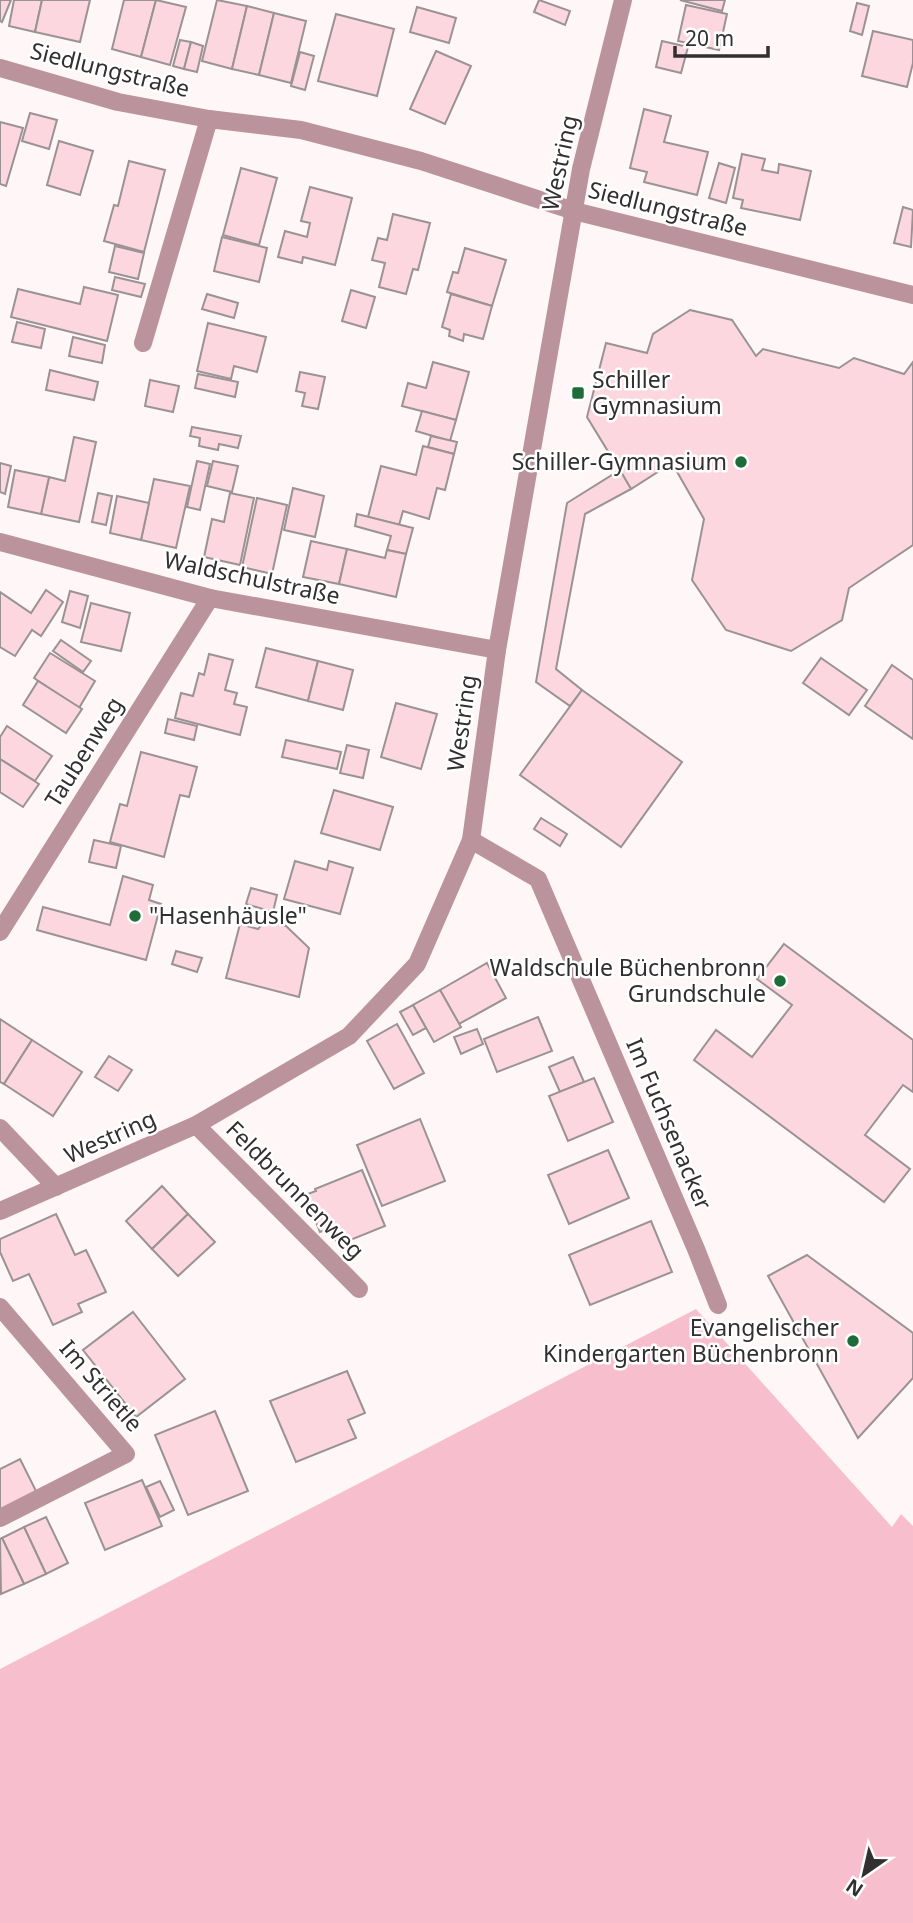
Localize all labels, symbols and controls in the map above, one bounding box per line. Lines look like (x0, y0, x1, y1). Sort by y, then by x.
scale bar (675, 14, 768, 58)
text: 20 m (685, 24, 734, 52)
street label: Siedlungstraße (27, 34, 193, 104)
street label: Westring (533, 112, 585, 214)
street label: Siedlungstraße (585, 173, 751, 243)
place label: Schiller Gymnasium (592, 363, 722, 421)
marker: Schiller Gymnasium (570, 385, 586, 401)
place label: Schiller-Gymnasium (512, 445, 727, 477)
marker: Schiller-Gymnasium (733, 454, 749, 470)
street label: Waldschulstraße (161, 543, 343, 611)
street label: Westring (438, 673, 484, 773)
street label: Taubenweg (37, 690, 130, 813)
place label: "Hasenhäusle" (149, 899, 307, 931)
marker: "Hasenhäusle" (127, 908, 143, 924)
place label: Waldschule Büchenbronn Grundschule (490, 951, 766, 1009)
marker: Waldschule Büchenbronn Grundschule (772, 973, 788, 989)
street label: Im Fuchsenacker (619, 1033, 721, 1215)
street label: Westring (59, 1102, 160, 1170)
street label: Feldbrunnenweg (219, 1113, 372, 1266)
place label: Evangelischer Kindergarten Büchenbronn (543, 1311, 839, 1369)
street label: Im Strietle (53, 1333, 151, 1438)
marker: Evangelischer Kindergarten Büchenbronn (845, 1333, 861, 1349)
north arrow (829, 1839, 899, 1909)
text: N (841, 1873, 868, 1903)

